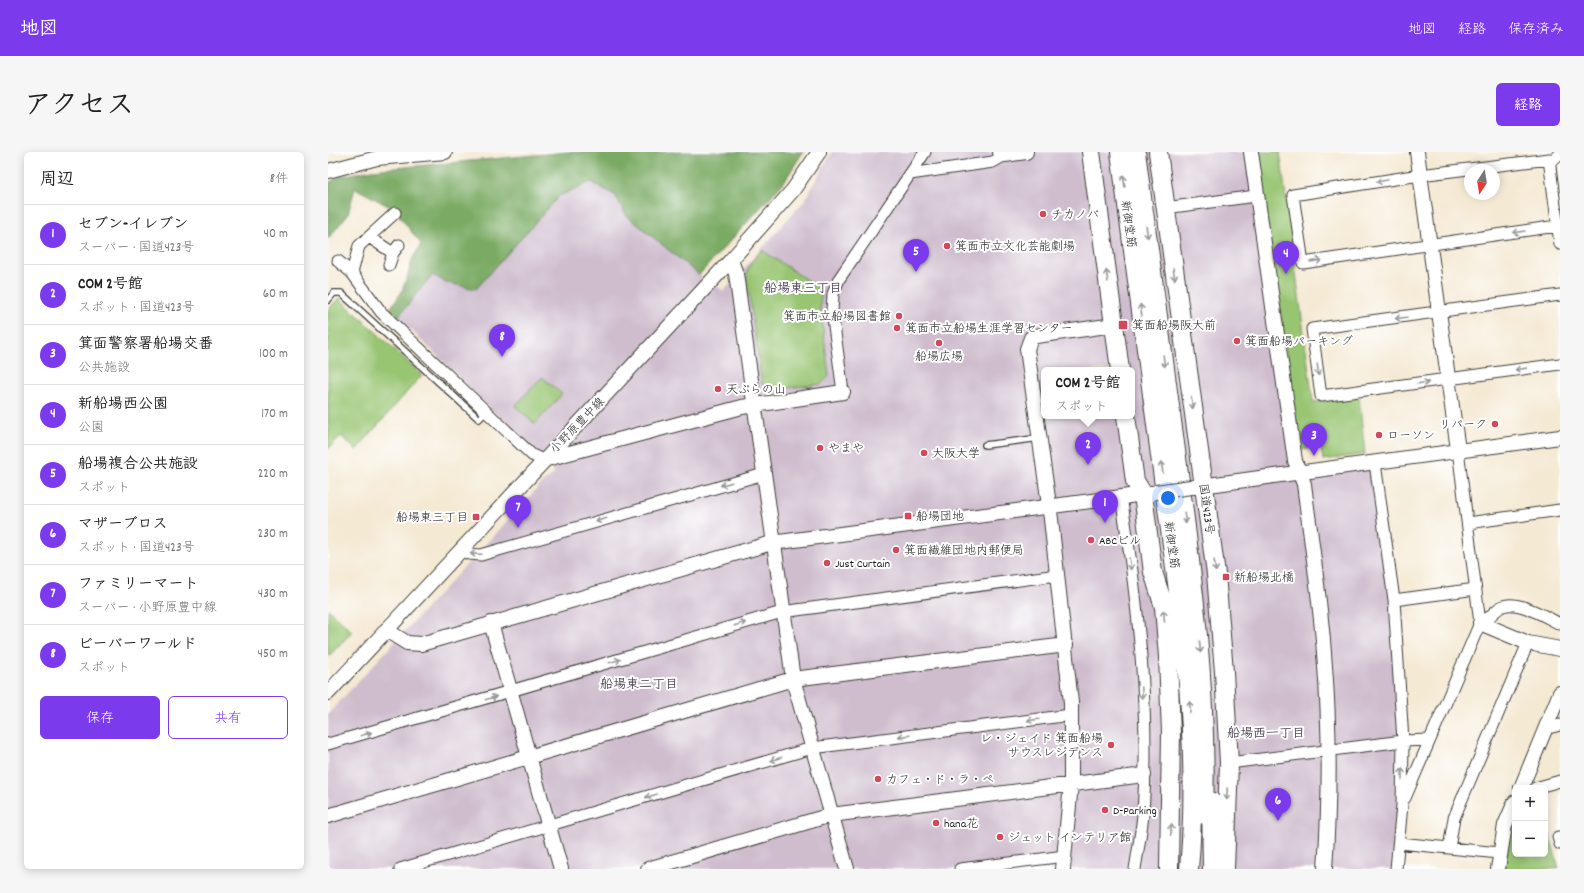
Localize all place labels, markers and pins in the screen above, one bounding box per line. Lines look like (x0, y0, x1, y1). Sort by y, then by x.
place label: チカノバ (1051, 207, 1099, 224)
marker: チカノバ (1038, 209, 1048, 219)
pin: 5 (903, 239, 929, 272)
place label: 箕面市立文化芸能劇場 (955, 239, 1075, 256)
marker: 箕面市立文化芸能劇場 (942, 241, 952, 251)
pin: 4 (1273, 241, 1299, 274)
place label: 箕面市立船場図書館 (783, 309, 891, 326)
marker: 箕面市立船場図書館 (894, 311, 904, 321)
place label: 箕面船場阪大前 (1132, 318, 1216, 335)
marker: 箕面船場阪大前 (1117, 319, 1129, 331)
place label: 箕面市立船場生涯学習センター (905, 321, 1073, 338)
marker: 箕面市立船場生涯学習センター (892, 323, 902, 333)
pin: 8 (489, 324, 515, 357)
place label: 箕面船場パーキング (1245, 334, 1353, 351)
marker: 箕面船場パーキング (1232, 336, 1242, 346)
marker: 船場広場 (934, 338, 944, 348)
place label: 船場広場 (915, 349, 963, 366)
place label: 天ぷらの山 (726, 382, 786, 399)
marker: 天ぷらの山 (713, 384, 723, 394)
place label: リパーク (1439, 417, 1487, 434)
marker: リパーク (1490, 419, 1500, 429)
pin: 3 (1301, 423, 1327, 456)
place label: ローソン (1387, 428, 1435, 445)
marker: ローソン (1374, 430, 1384, 440)
pin: 2 (1075, 432, 1101, 465)
place label: やまや (828, 441, 864, 458)
marker: やまや (815, 443, 825, 453)
place label: 大阪大学 (932, 446, 980, 463)
marker: 大阪大学 (919, 448, 929, 458)
pin: 1 (1092, 490, 1118, 523)
pin: 7 (505, 495, 531, 528)
place label: 船場団地 (916, 509, 964, 526)
place label: 船場東三丁目 (396, 510, 468, 527)
marker: 船場団地 (903, 511, 913, 521)
marker: 船場東三丁目 (471, 512, 481, 522)
place label: ABCビル (1099, 533, 1141, 550)
marker: ABCビル (1086, 535, 1096, 545)
place label: 箕面繊維団地内郵便局 (904, 543, 1024, 560)
marker: 箕面繊維団地内郵便局 (891, 545, 901, 555)
place label: Just Curtain (835, 556, 891, 573)
marker: Just Curtain (822, 558, 832, 568)
place label: 新船場北橋 (1234, 570, 1294, 587)
marker: 新船場北橋 (1221, 572, 1231, 582)
place label: レ・ジェイド 箕面船場 サウスレジデンス (980, 731, 1103, 762)
marker: レ・ジェイド 箕面船場 サウスレジデンス (1106, 740, 1116, 750)
place label: カフェ・ド・ラ・ぺ (886, 772, 994, 789)
marker: カフェ・ド・ラ・ぺ (873, 774, 883, 784)
pin: 6 (1265, 788, 1291, 821)
place label: D-Parking (1113, 803, 1157, 820)
marker: D-Parking (1100, 805, 1110, 815)
place label: hana花 (944, 816, 978, 833)
marker: hana花 (931, 818, 941, 828)
place label: ジェット インテリア館 (1008, 830, 1131, 847)
marker: ジェット インテリア館 (995, 832, 1005, 842)

